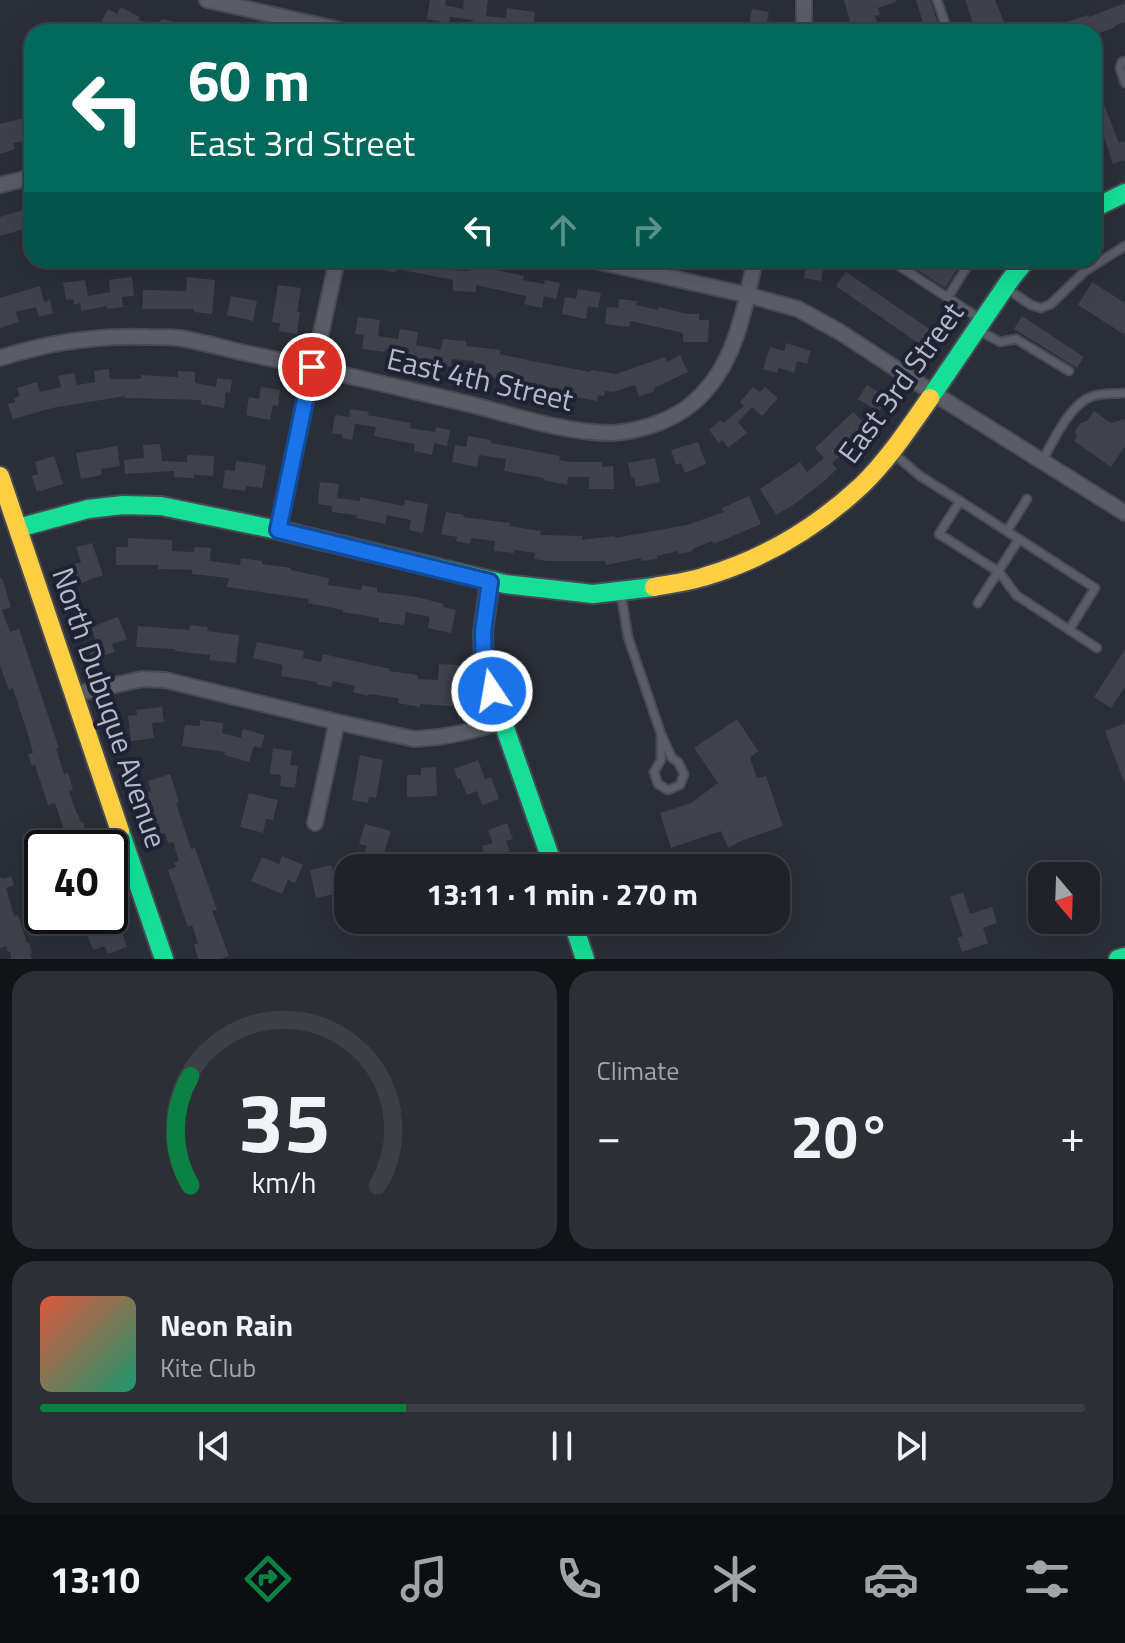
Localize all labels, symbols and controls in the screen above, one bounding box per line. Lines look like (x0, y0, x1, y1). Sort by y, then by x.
text: 60 m (188, 38, 310, 123)
icon: left (56, 56, 160, 160)
text: East 3rd Street (188, 115, 415, 170)
icon: left (457, 208, 501, 252)
icon: ahead (541, 208, 585, 252)
icon: right (625, 208, 669, 252)
street label: East 3rd Street (826, 292, 975, 473)
pin (278, 333, 346, 401)
street label: East 4th Street (382, 335, 578, 423)
icon: arrive (290, 345, 334, 389)
street label: North Dubuque Avenue (40, 561, 180, 854)
position arrow (450, 649, 534, 733)
speed limit sign: 40 (24, 830, 128, 934)
north arrow (1028, 862, 1100, 934)
map controls (1028, 862, 1100, 934)
text: 13:11 · 1 min · 270 m (426, 871, 698, 917)
text: Climate (597, 1051, 679, 1090)
text: 35 (238, 1058, 331, 1184)
text: 20° (790, 1090, 891, 1181)
text: − (597, 1102, 621, 1169)
text: + (1060, 1102, 1085, 1169)
text: km/h (252, 1161, 317, 1204)
text: Neon Rain (160, 1302, 293, 1348)
text: Kite Club (160, 1348, 256, 1387)
icon: previous (192, 1424, 236, 1468)
icon: pause (540, 1424, 584, 1468)
icon: next (889, 1424, 933, 1468)
icon: directions (240, 1551, 296, 1607)
icon: music (396, 1551, 452, 1607)
icon: phone (551, 1551, 607, 1607)
icon: climate (707, 1551, 763, 1607)
icon: car (863, 1551, 919, 1607)
icon: filters (1019, 1551, 1075, 1607)
text: 13:10 (50, 1552, 140, 1607)

